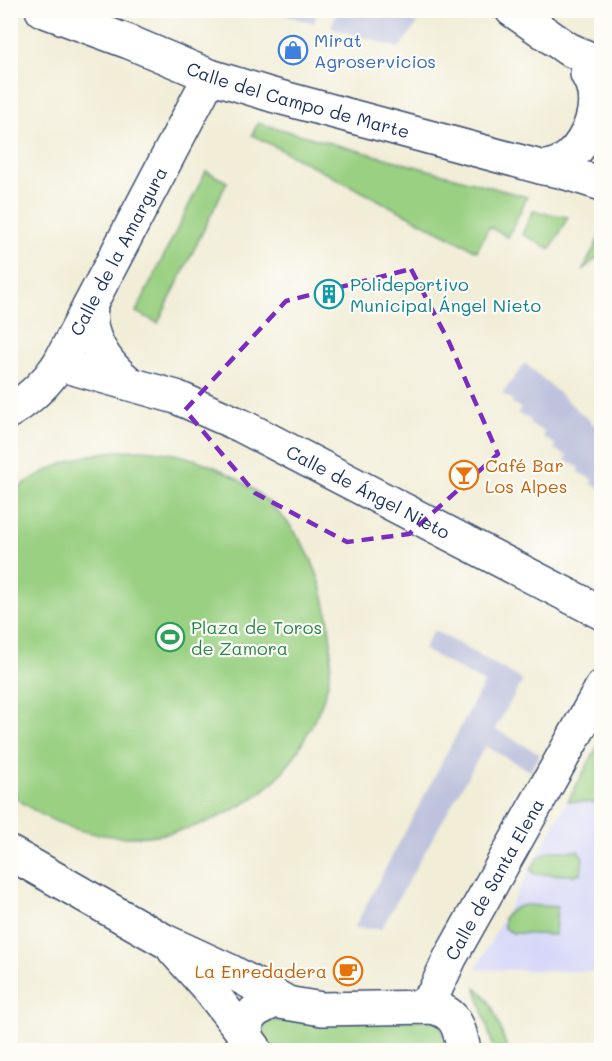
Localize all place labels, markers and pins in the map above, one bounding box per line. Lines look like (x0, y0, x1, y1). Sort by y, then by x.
place label: Mirat Agroservicios (314, 28, 436, 73)
shop icon: Mirat Agroservicios (277, 34, 309, 66)
place label: Polideportivo Municipal Ángel Nieto (350, 272, 542, 317)
building icon: Polideportivo Municipal Ángel Nieto (313, 278, 345, 310)
place label: Café Bar Los Alpes (485, 453, 568, 498)
bar icon: Café Bar Los Alpes (448, 459, 480, 491)
place label: Plaza de Toros de Zamora (191, 615, 322, 660)
sports icon: Plaza de Toros de Zamora (154, 621, 186, 653)
cafe icon: La Enredadera (332, 955, 364, 987)
place label: La Enredadera (195, 959, 327, 983)

